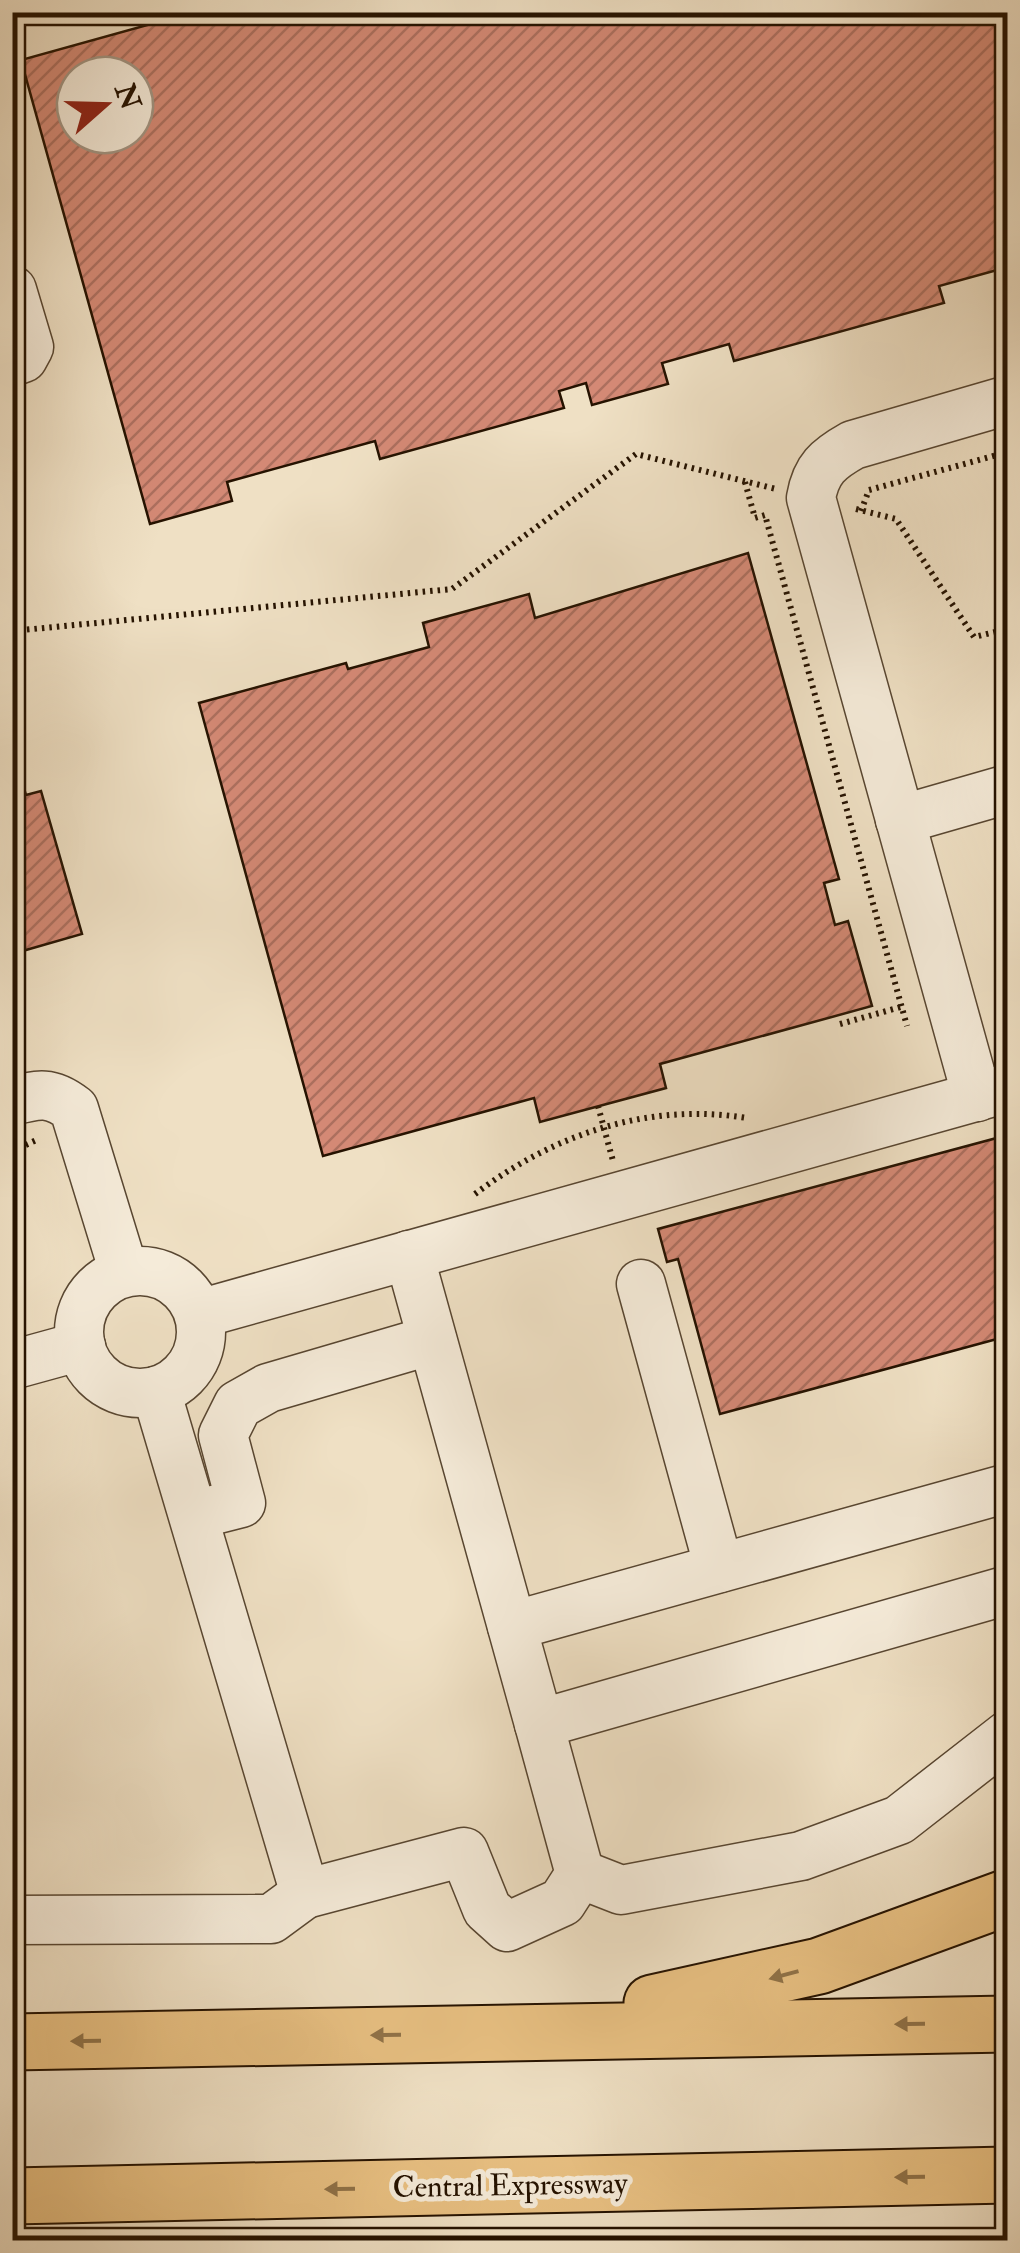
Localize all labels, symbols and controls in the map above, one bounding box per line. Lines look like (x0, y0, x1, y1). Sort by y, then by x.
north arrow (55, 55, 155, 155)
text: N (106, 78, 148, 116)
one-way arrow (768, 1968, 799, 1984)
one-way arrow (894, 2017, 926, 2033)
one-way arrow (370, 2027, 402, 2043)
one-way arrow (69, 2033, 101, 2049)
street label: Central Expressway (392, 2165, 629, 2206)
one-way arrow (894, 2169, 926, 2185)
one-way arrow (324, 2181, 356, 2197)

